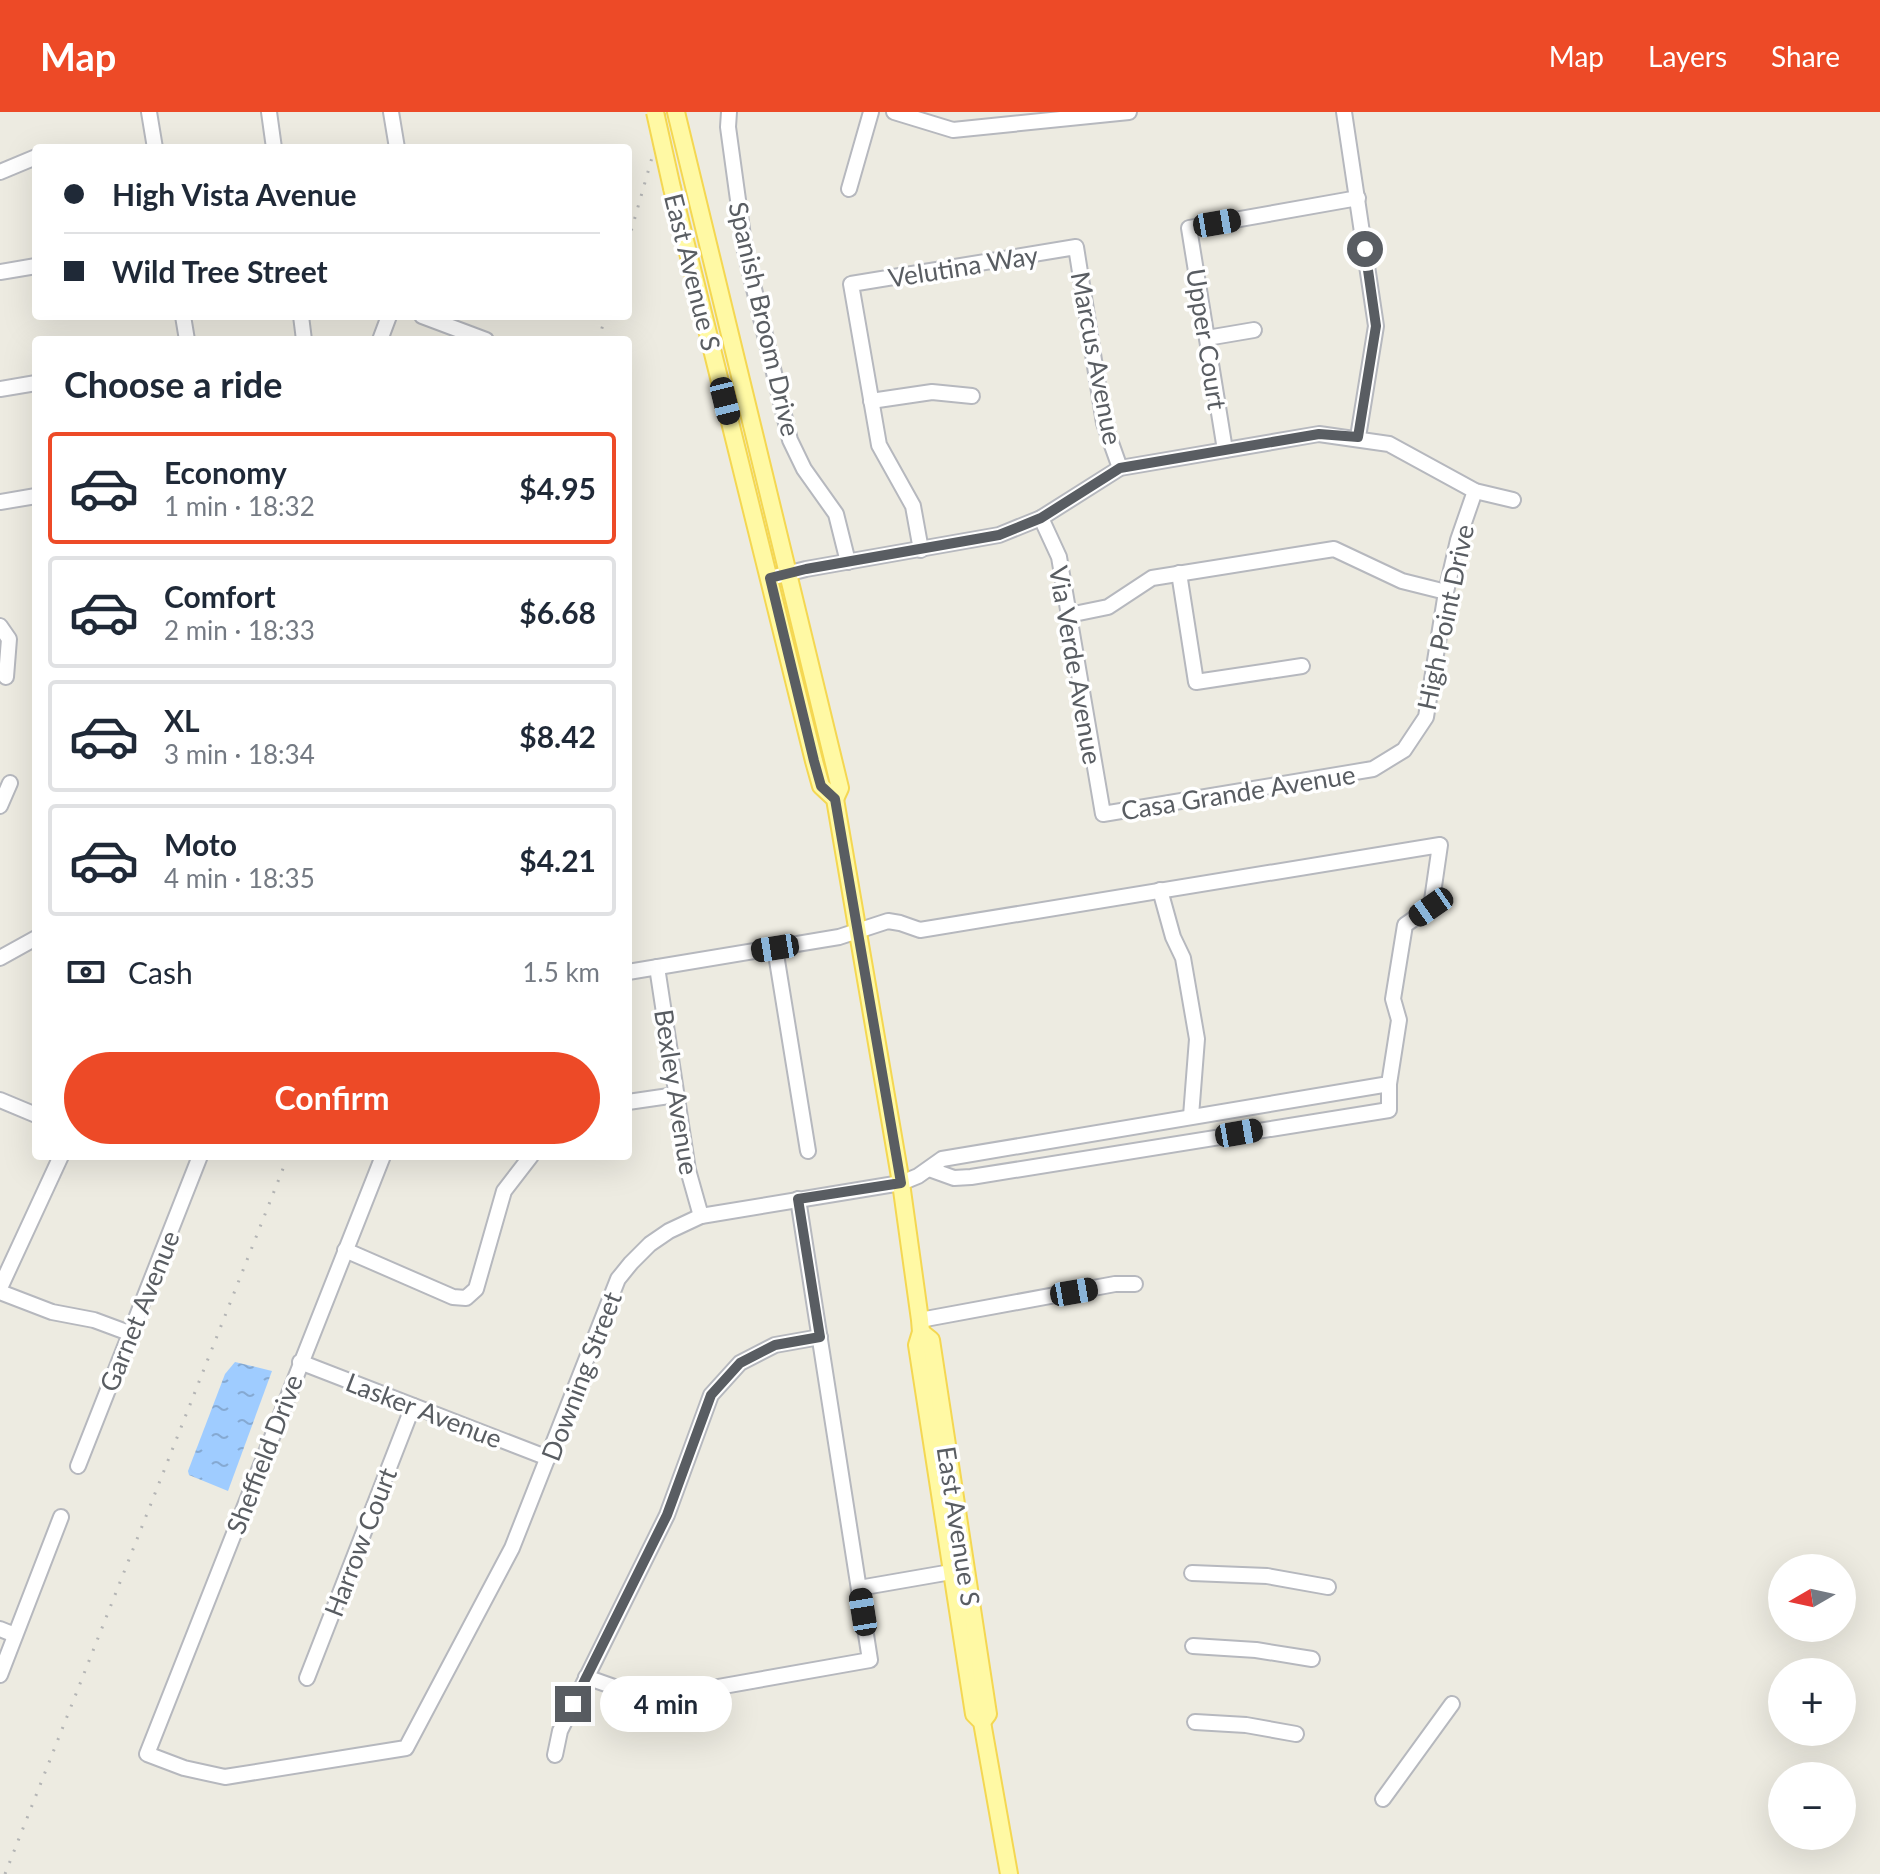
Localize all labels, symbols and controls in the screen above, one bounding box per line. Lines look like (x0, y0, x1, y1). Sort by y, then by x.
text: Map (40, 33, 116, 79)
text: Map (1549, 39, 1604, 73)
text: Layers (1648, 39, 1727, 73)
text: Share (1771, 39, 1840, 73)
text: High Vista Avenue (112, 176, 357, 212)
street label: East Avenue S (658, 190, 728, 354)
street label: Spanish Broom Drive (722, 199, 808, 439)
car (1191, 207, 1243, 239)
route start (1347, 231, 1383, 267)
street label: Velutina Way (886, 238, 1041, 294)
text: Wild Tree Street (112, 253, 328, 289)
street label: Upper Court (1180, 266, 1234, 412)
street label: Marcus Avenue (1065, 269, 1129, 447)
text: Choose a ride (64, 362, 283, 406)
car (708, 375, 742, 427)
icon: car (68, 452, 140, 524)
text: Economy (164, 454, 287, 490)
text: $4.95 (519, 470, 596, 506)
text: 1 min · 18:32 (164, 490, 315, 522)
street label: High Point Drive (1410, 521, 1480, 713)
street label: Via Verde Avenue (1043, 563, 1109, 767)
icon: car (68, 576, 140, 648)
text: Comfort (164, 578, 276, 614)
text: $6.68 (519, 594, 596, 630)
text: 2 min · 18:33 (164, 614, 315, 646)
icon: car (68, 700, 140, 772)
text: XL (164, 702, 200, 738)
text: $8.42 (519, 718, 596, 754)
text: 3 min · 18:34 (164, 738, 315, 770)
street label: Casa Grande Avenue (1119, 758, 1357, 826)
icon: car (68, 824, 140, 896)
text: Moto (164, 826, 237, 862)
text: $4.21 (519, 842, 596, 878)
text: 4 min · 18:35 (164, 862, 315, 894)
car (1404, 883, 1458, 931)
car (749, 932, 801, 964)
icon: cash (64, 950, 108, 994)
text: Cash (128, 954, 193, 990)
text: 1.5 km (522, 956, 600, 988)
street label: Bexley Avenue (648, 1007, 706, 1177)
button: Confirm (64, 1052, 600, 1144)
car (1213, 1117, 1265, 1149)
street label: Garnet Avenue (92, 1226, 186, 1396)
car (1048, 1276, 1100, 1308)
street label: Downing Street (534, 1286, 628, 1465)
street label: Lasker Avenue (341, 1366, 507, 1454)
street label: Sheffield Drive (219, 1370, 309, 1538)
street label: East Avenue S (931, 1444, 987, 1608)
street label: Harrow Court (317, 1462, 403, 1621)
north arrow (1768, 1554, 1856, 1642)
map controls (1768, 1554, 1856, 1850)
car (847, 1586, 879, 1638)
button: + (1768, 1658, 1856, 1746)
callout: 4 min (601, 1676, 733, 1732)
route end (555, 1686, 591, 1722)
text: 4 min (634, 1688, 698, 1720)
button: − (1768, 1762, 1856, 1850)

